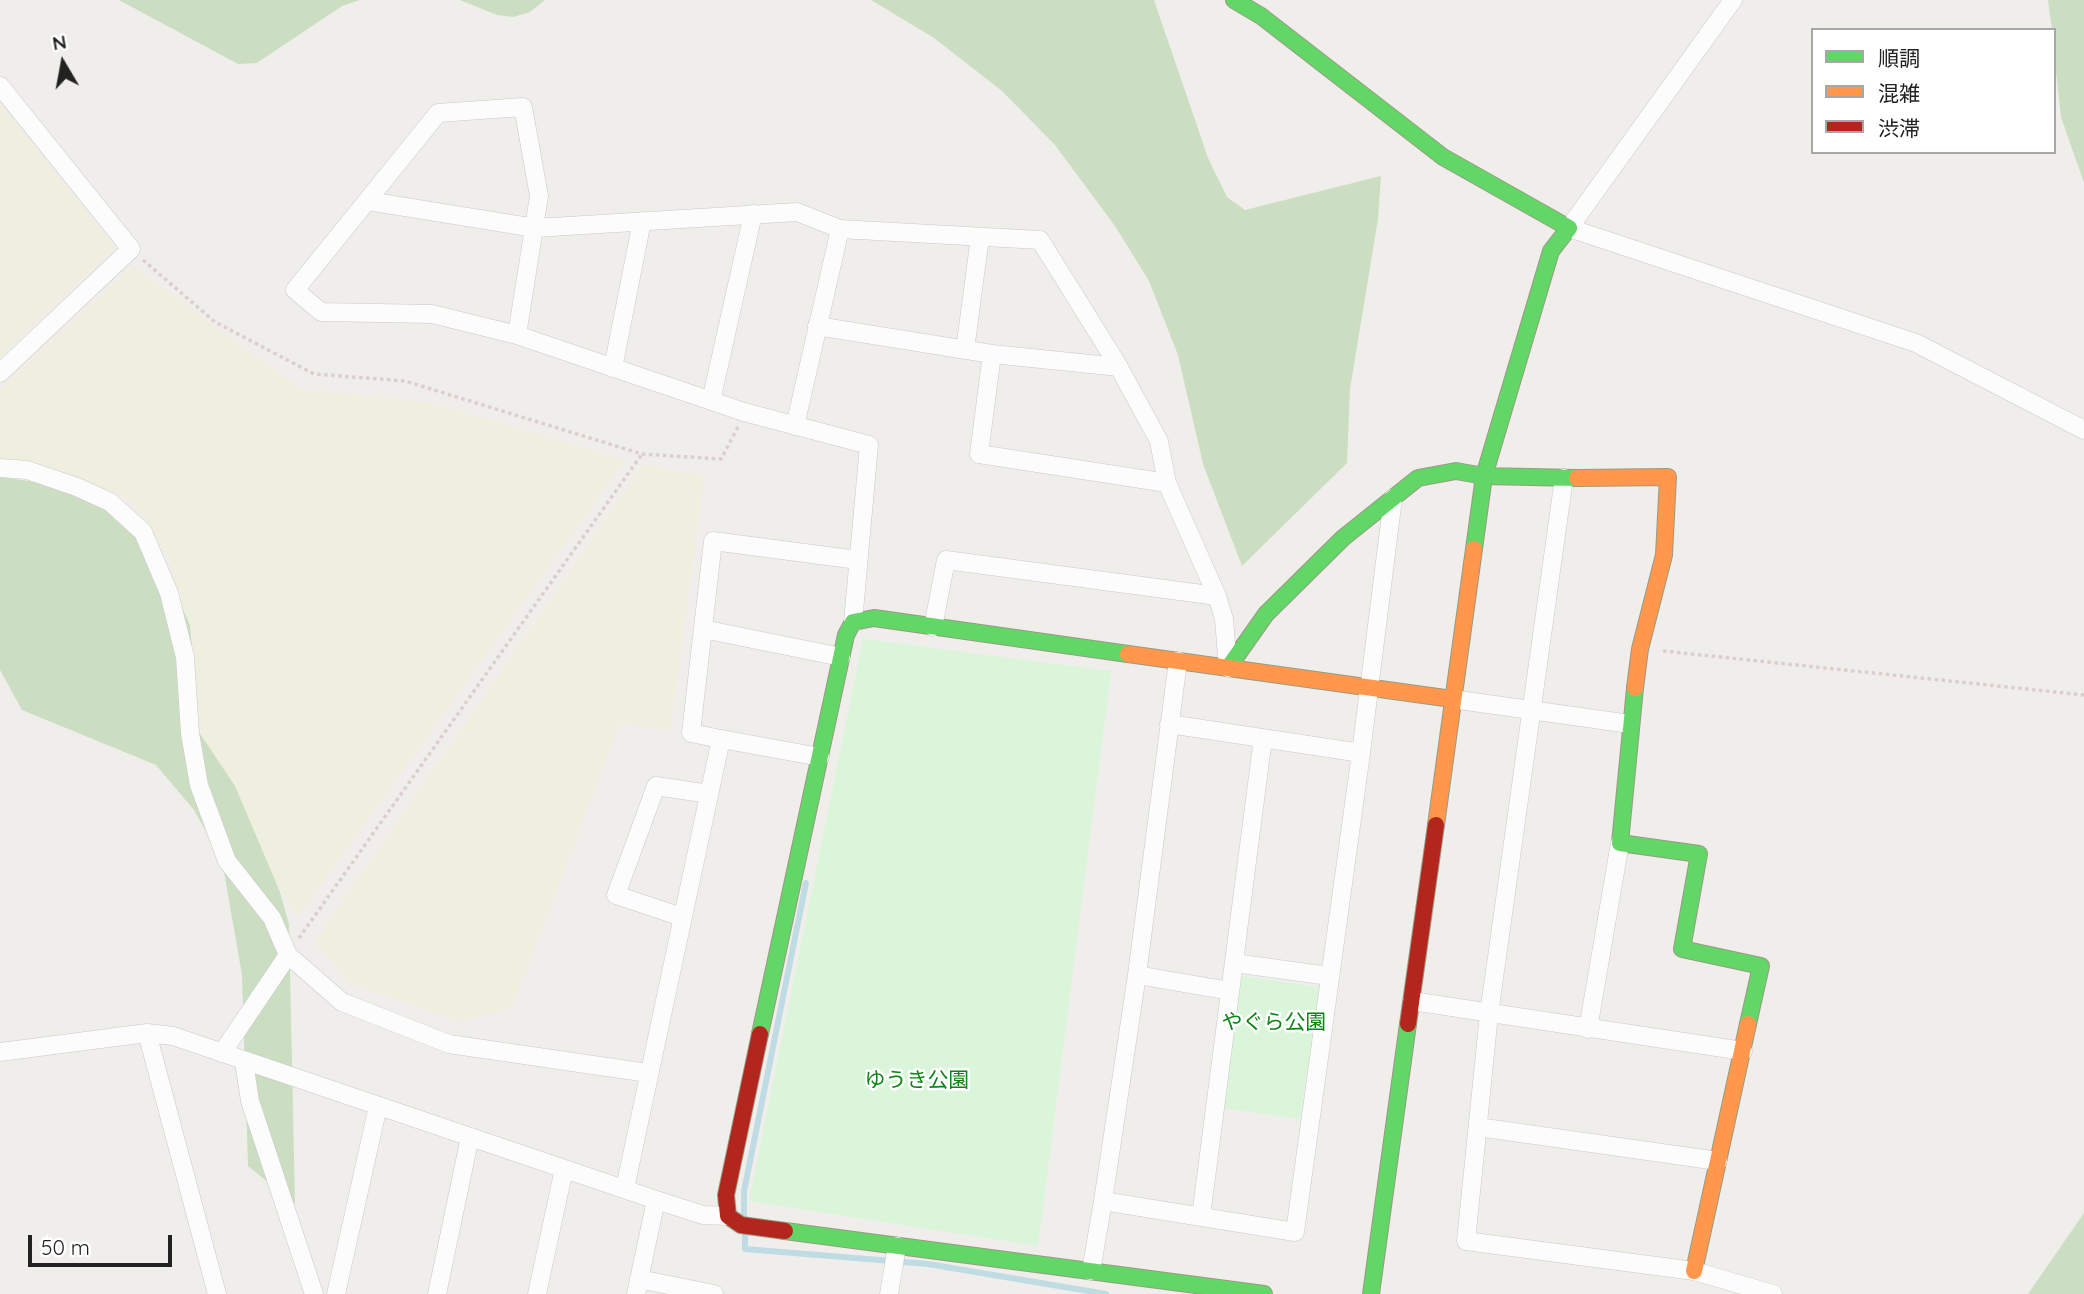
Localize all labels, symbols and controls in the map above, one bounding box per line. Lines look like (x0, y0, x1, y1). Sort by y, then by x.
north arrow (28, 28, 98, 98)
legend (1811, 28, 2056, 154)
text: N (50, 29, 68, 55)
text: 順調 (1878, 45, 1920, 71)
text: 混雑 (1878, 80, 1920, 106)
text: 渋滞 (1878, 115, 1920, 141)
park label: やぐら公園 (1222, 1010, 1326, 1036)
park label: ゆうき公園 (865, 1068, 969, 1094)
scale bar (32, 1220, 175, 1264)
text: 50 m (41, 1234, 90, 1260)

